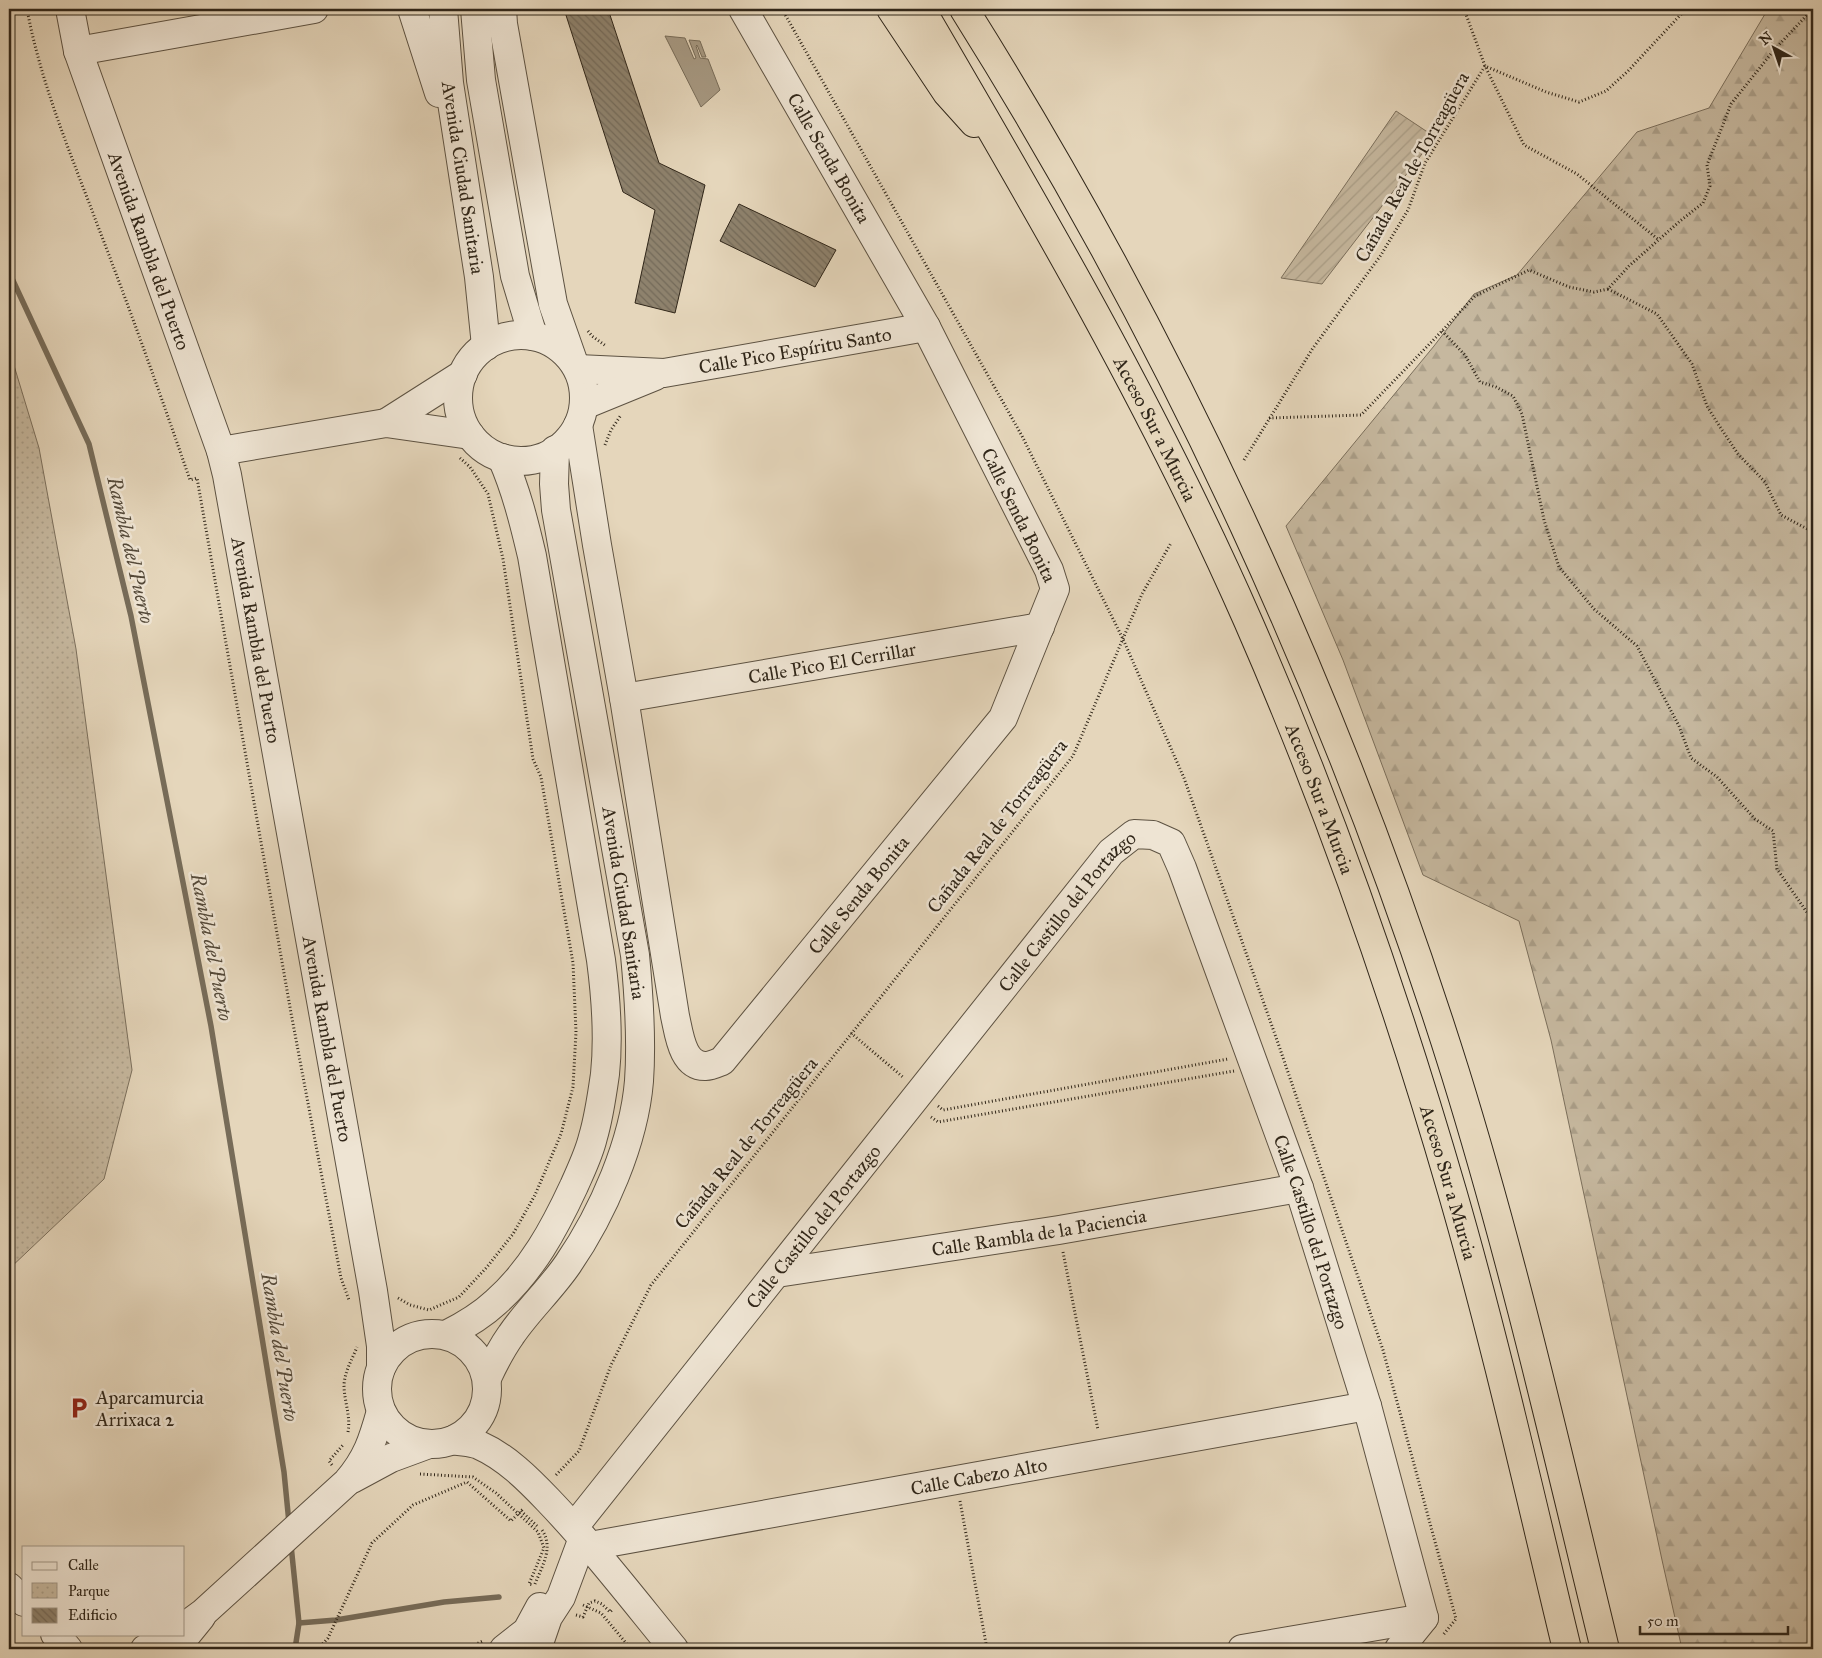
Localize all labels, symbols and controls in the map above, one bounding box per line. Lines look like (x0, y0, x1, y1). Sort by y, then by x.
north arrow (1750, 22, 1800, 72)
text: N (1756, 28, 1776, 49)
street label: Cañada Real de Torreagüera (1350, 67, 1475, 267)
street label: Avenida Ciudad Sanitaria (437, 79, 490, 277)
street label: Calle Senda Bonita (782, 89, 876, 228)
street label: Avenida Rambla del Puerto (103, 148, 196, 353)
street label: Calle Pico Espíritu Santo (697, 322, 893, 378)
street label: Acceso Sur a Murcia (1108, 352, 1203, 506)
street label: Calle Senda Bonita (977, 444, 1062, 587)
water label: Rambla del Puerto (102, 473, 160, 626)
street label: Avenida Rambla del Puerto (227, 534, 286, 745)
street label: Calle Pico El Cerrillar (746, 637, 918, 688)
street label: Acceso Sur a Murcia (1280, 719, 1360, 878)
street label: Cañada Real de Torreagüera (922, 734, 1073, 918)
street label: Avenida Ciudad Sanitaria (597, 804, 651, 1002)
street label: Calle Castillo del Portazgo (993, 825, 1140, 996)
street label: Calle Senda Bonita (803, 830, 914, 959)
water label: Rambla del Puerto (186, 870, 238, 1023)
street label: Avenida Rambla del Puerto (298, 933, 358, 1144)
street label: Cañada Real de Torreagüera (670, 1052, 824, 1234)
street label: Acceso Sur a Murcia (1415, 1101, 1482, 1263)
street label: Calle Castillo del Portazgo (1269, 1131, 1354, 1332)
street label: Calle Castillo del Portazgo (741, 1140, 885, 1313)
street label: Calle Rambla de la Paciencia (930, 1203, 1149, 1261)
water label: Rambla del Puerto (256, 1270, 304, 1423)
place label: Aparcamurcia Arrixaca 2 (95, 1386, 205, 1431)
parking icon: Aparcamurcia Arrixaca 2 (66, 1395, 92, 1421)
street label: Calle Cabezo Alto (909, 1452, 1049, 1500)
legend (22, 1546, 185, 1636)
text: Calle (68, 1556, 99, 1574)
text: Parque (68, 1582, 110, 1601)
scale bar (1640, 1603, 1787, 1635)
text: Edificio (68, 1606, 117, 1624)
text: 50 m (1647, 1612, 1679, 1630)

